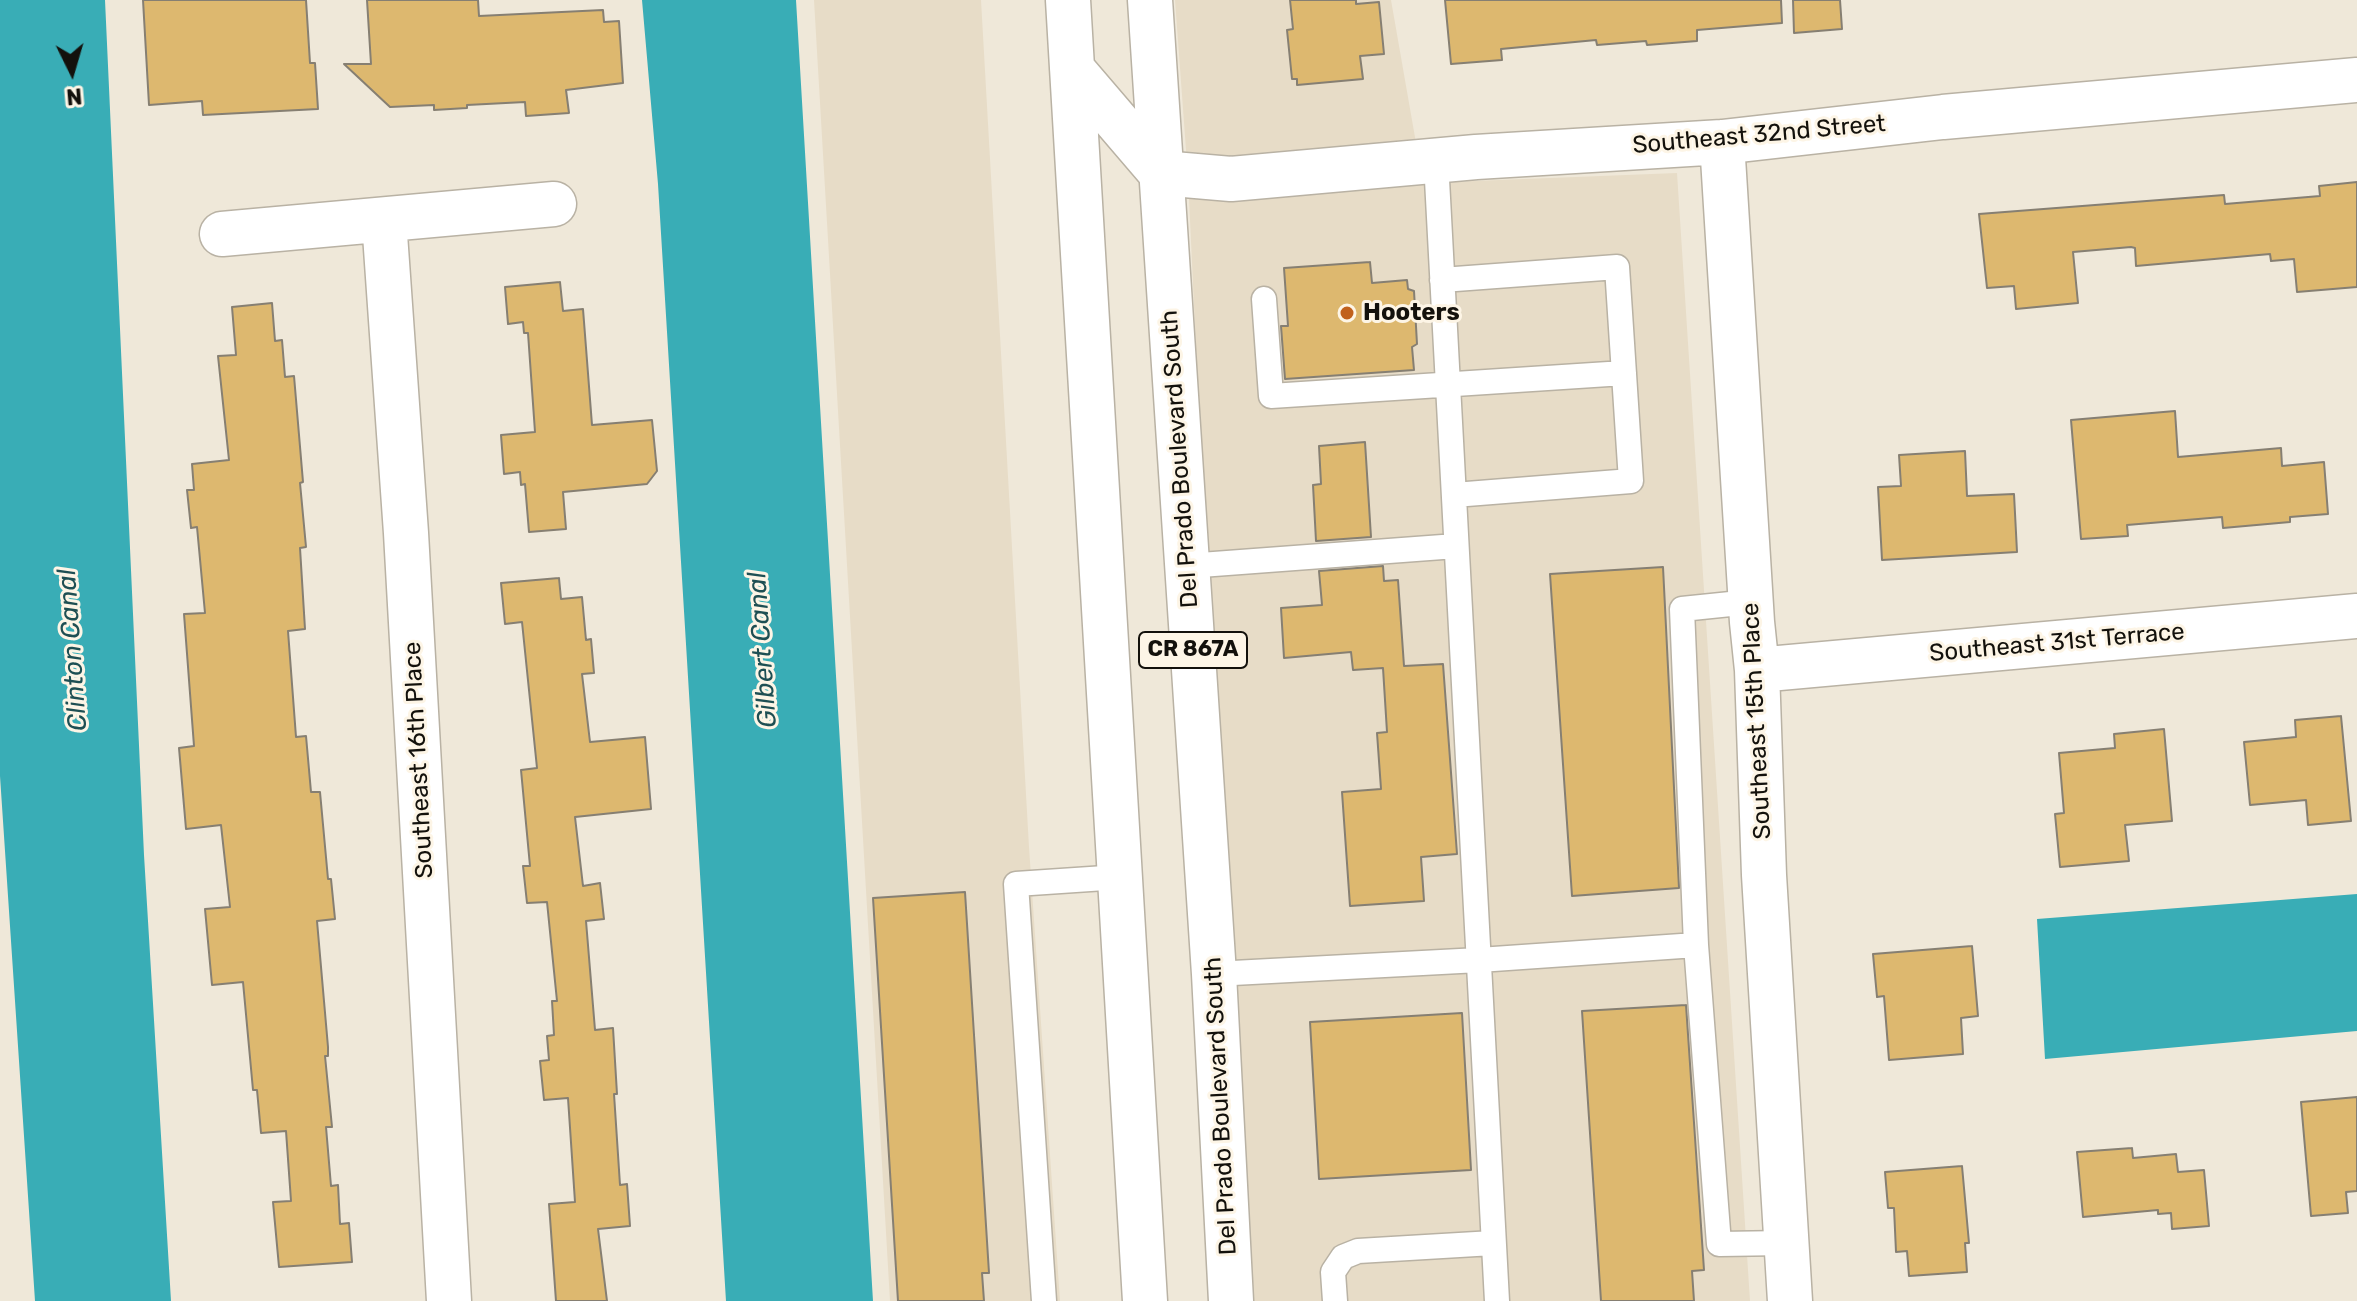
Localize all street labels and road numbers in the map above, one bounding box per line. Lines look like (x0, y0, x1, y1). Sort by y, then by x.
street label: Southeast 32nd Street (1631, 110, 1887, 160)
street label: Del Prado Boulevard South (1155, 309, 1205, 609)
street label: Southeast 15th Place (1736, 602, 1778, 840)
street label: Southeast 31st Terrace (1928, 617, 2186, 669)
road number: CR 867A (1139, 632, 1247, 668)
street label: Southeast 16th Place (398, 641, 440, 879)
street label: Del Prado Boulevard South (1199, 956, 1243, 1256)

